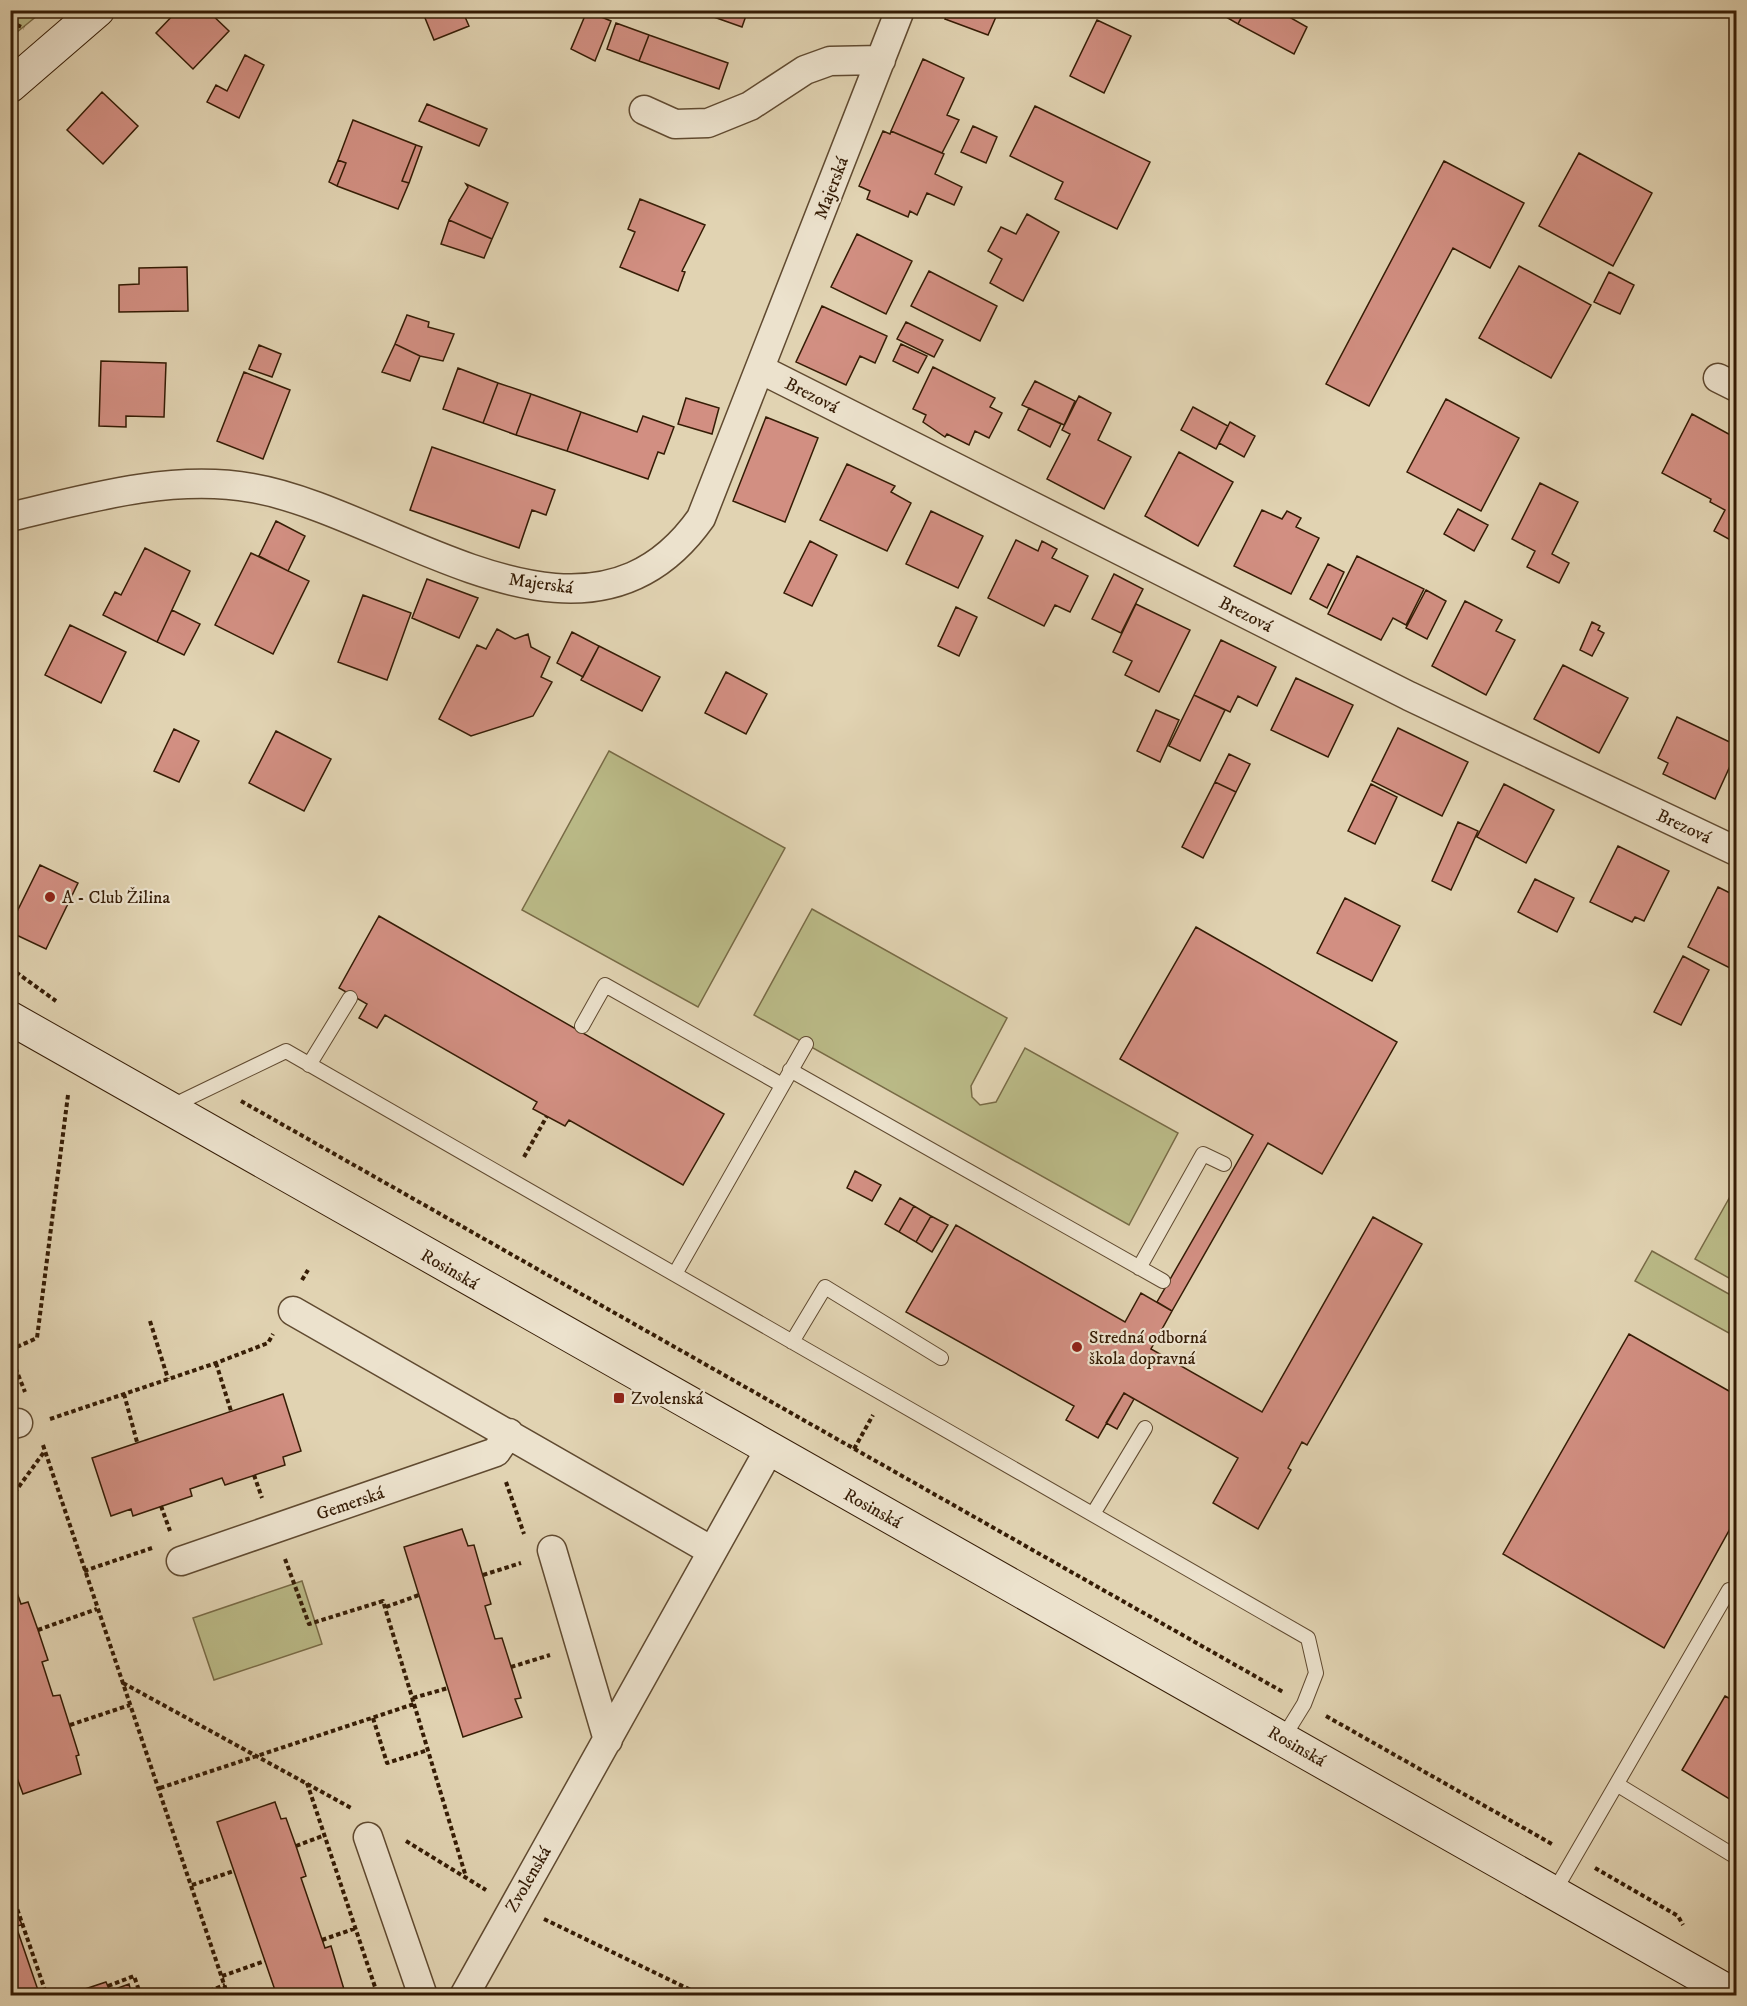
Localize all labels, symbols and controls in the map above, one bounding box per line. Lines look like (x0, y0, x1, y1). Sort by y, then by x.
street label: Majerská (810, 154, 854, 223)
street label: Brezová (781, 373, 843, 419)
street label: Majerská (507, 569, 575, 599)
street label: Brezová (1215, 592, 1277, 638)
street label: Brezová (1653, 805, 1715, 849)
place label: A - Club Žilina (62, 886, 170, 909)
marker: A - Club Žilina (43, 890, 57, 904)
street label: Rosinská (417, 1245, 483, 1295)
place label: Stredná odborná škola dopravná (1089, 1327, 1207, 1370)
marker: Stredná odborná škola dopravná (1070, 1340, 1084, 1354)
place label: Zvolenská (631, 1388, 704, 1410)
marker: Zvolenská (612, 1391, 626, 1405)
street label: Gemerská (314, 1482, 387, 1526)
street label: Rosinská (840, 1484, 906, 1534)
street label: Rosinská (1264, 1722, 1330, 1772)
street label: Zvolenská (501, 1842, 557, 1916)

